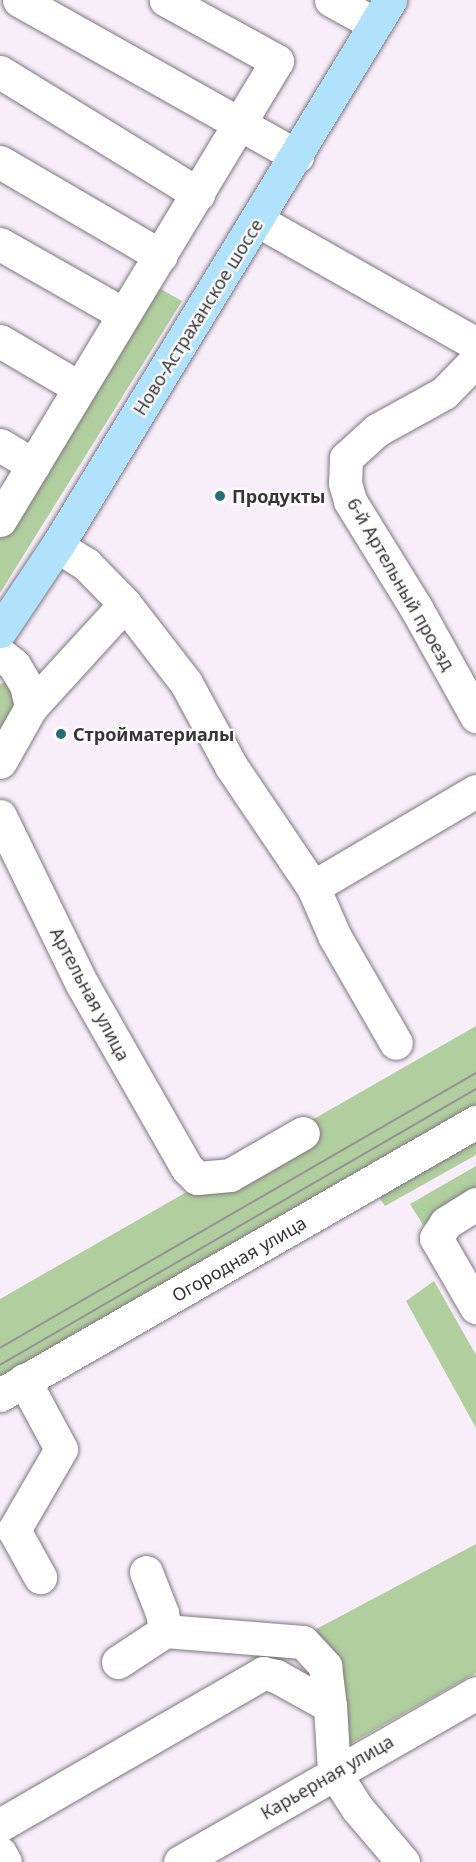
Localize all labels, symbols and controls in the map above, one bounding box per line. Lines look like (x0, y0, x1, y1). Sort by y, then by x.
street label: Ново-Астраханское шоссе (129, 215, 267, 419)
place label: Продукты (232, 485, 325, 507)
marker: Продукты (213, 489, 227, 503)
street label: 6-й Артельный проезд (343, 494, 459, 674)
place label: Стройматериалы (73, 723, 234, 745)
marker: Стройматериалы (54, 727, 68, 741)
street label: Артельная улица (46, 924, 134, 1064)
street label: Огородная улица (168, 1212, 310, 1306)
street label: Карьерная улица (257, 1730, 397, 1824)

